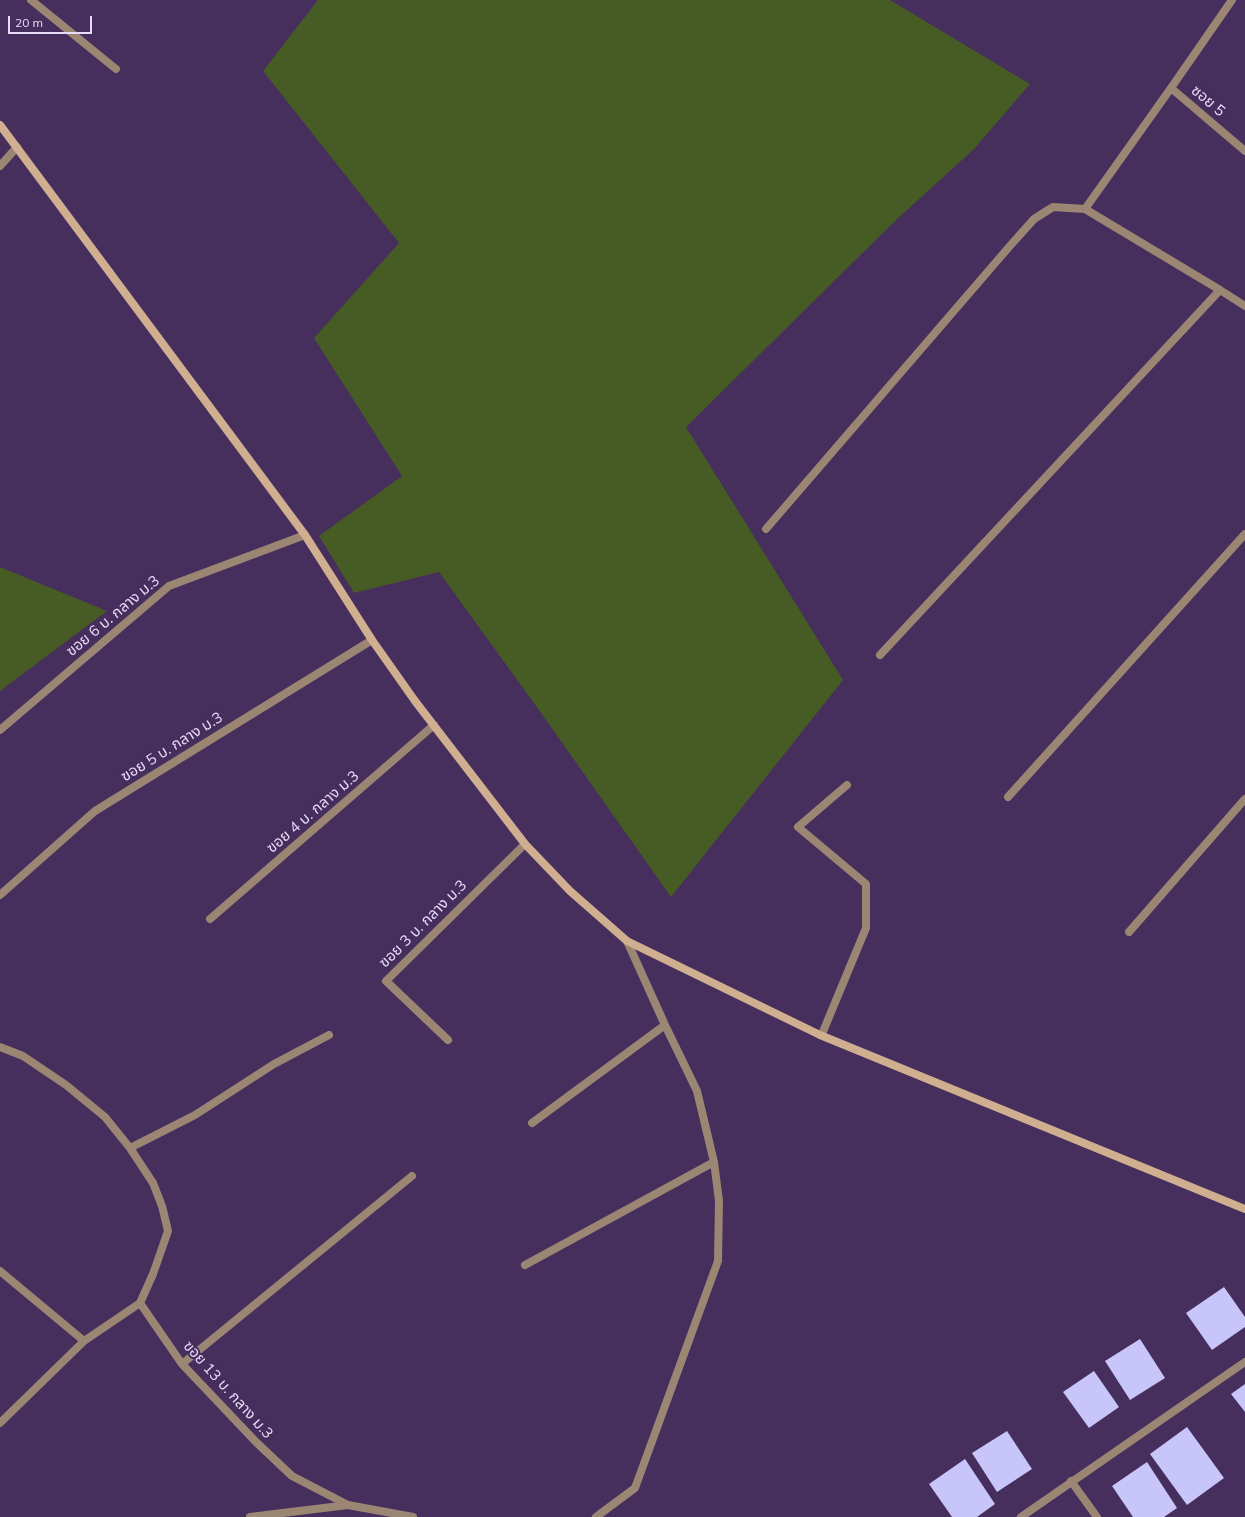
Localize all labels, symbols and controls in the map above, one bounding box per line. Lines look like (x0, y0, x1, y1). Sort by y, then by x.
scale bar (10, 8, 94, 34)
text: 20 m (15, 15, 43, 30)
street label: ซอย 5 (1187, 82, 1229, 120)
street label: ฃอย 6 บ. กลาง ม.3 (63, 572, 163, 660)
street label: ฃอย 5 บ. กลาง ม.3 (118, 709, 226, 785)
street label: ฃอย 4 บ. กลาง ม.3 (263, 767, 363, 857)
street label: ฃอย 3 บ. กลาง ม.3 (376, 877, 470, 971)
street label: ฃอย 13 บ. กลาง ม.3 (179, 1337, 277, 1443)

